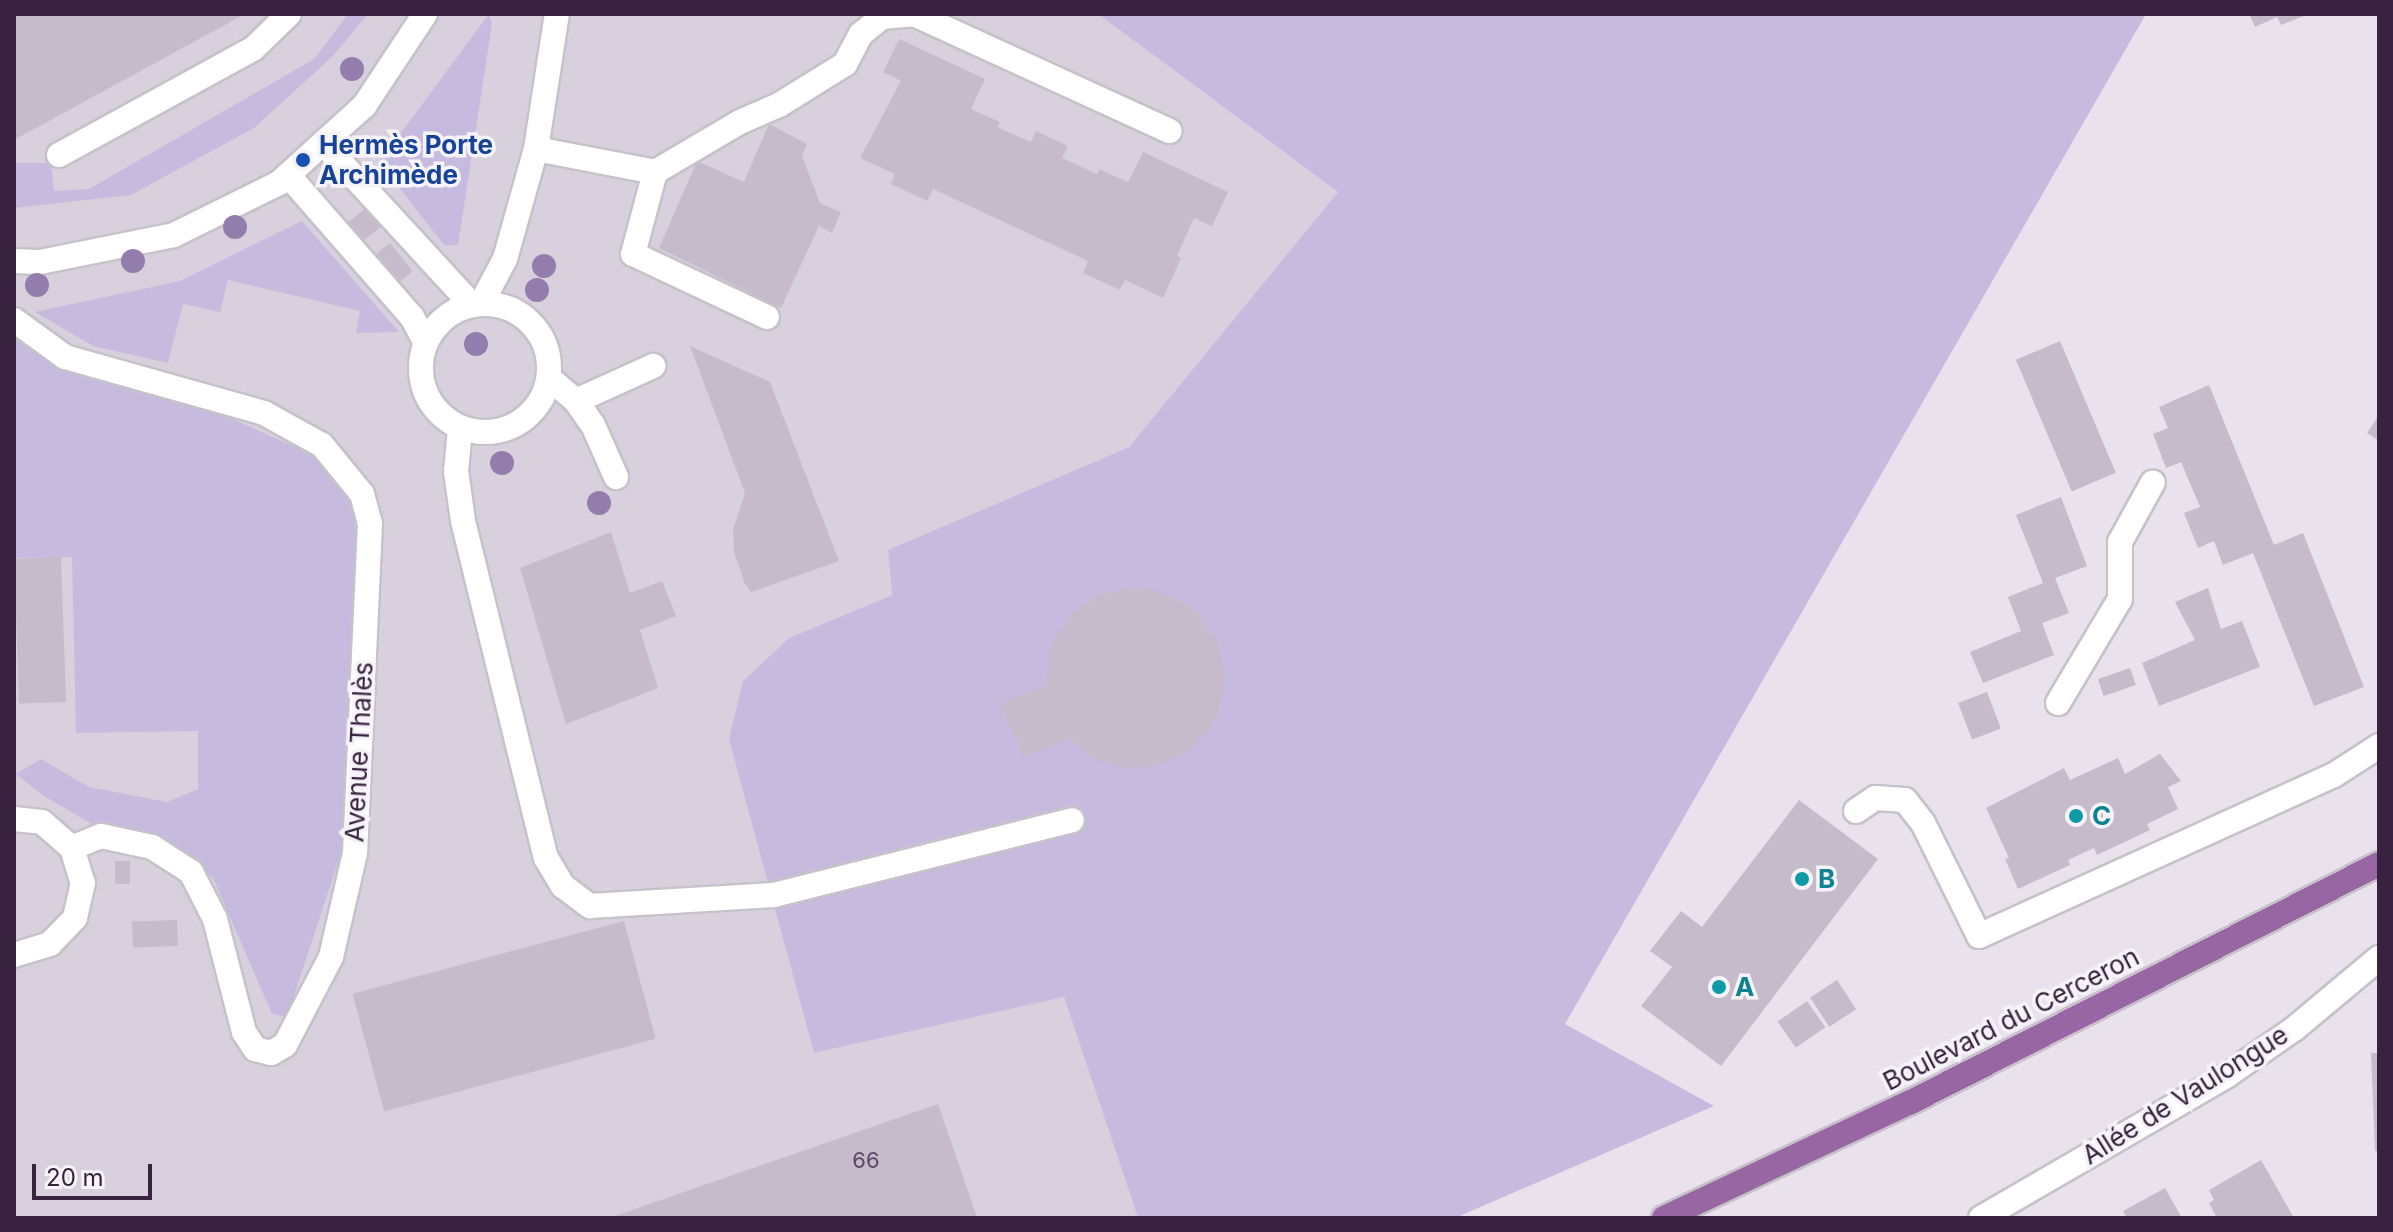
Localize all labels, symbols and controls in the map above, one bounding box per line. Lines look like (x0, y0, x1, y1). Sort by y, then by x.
place label: Hermès Porte Archimède (319, 129, 493, 190)
marker: Hermès Porte Archimède (294, 151, 312, 169)
street label: Avenue Thalès (339, 661, 379, 843)
place label: C (2092, 800, 2111, 832)
marker: C (2067, 807, 2085, 825)
place label: B (1818, 863, 1835, 895)
marker: B (1793, 870, 1811, 888)
street label: Boulevard du Cerceron (1878, 941, 2144, 1097)
place label: A (1735, 971, 1754, 1003)
marker: A (1710, 978, 1728, 996)
street label: Allée de Vaulongue (2076, 1019, 2294, 1171)
scale bar (36, 1148, 156, 1198)
house number: 66 (852, 1148, 880, 1174)
text: 20 m (46, 1163, 104, 1192)

